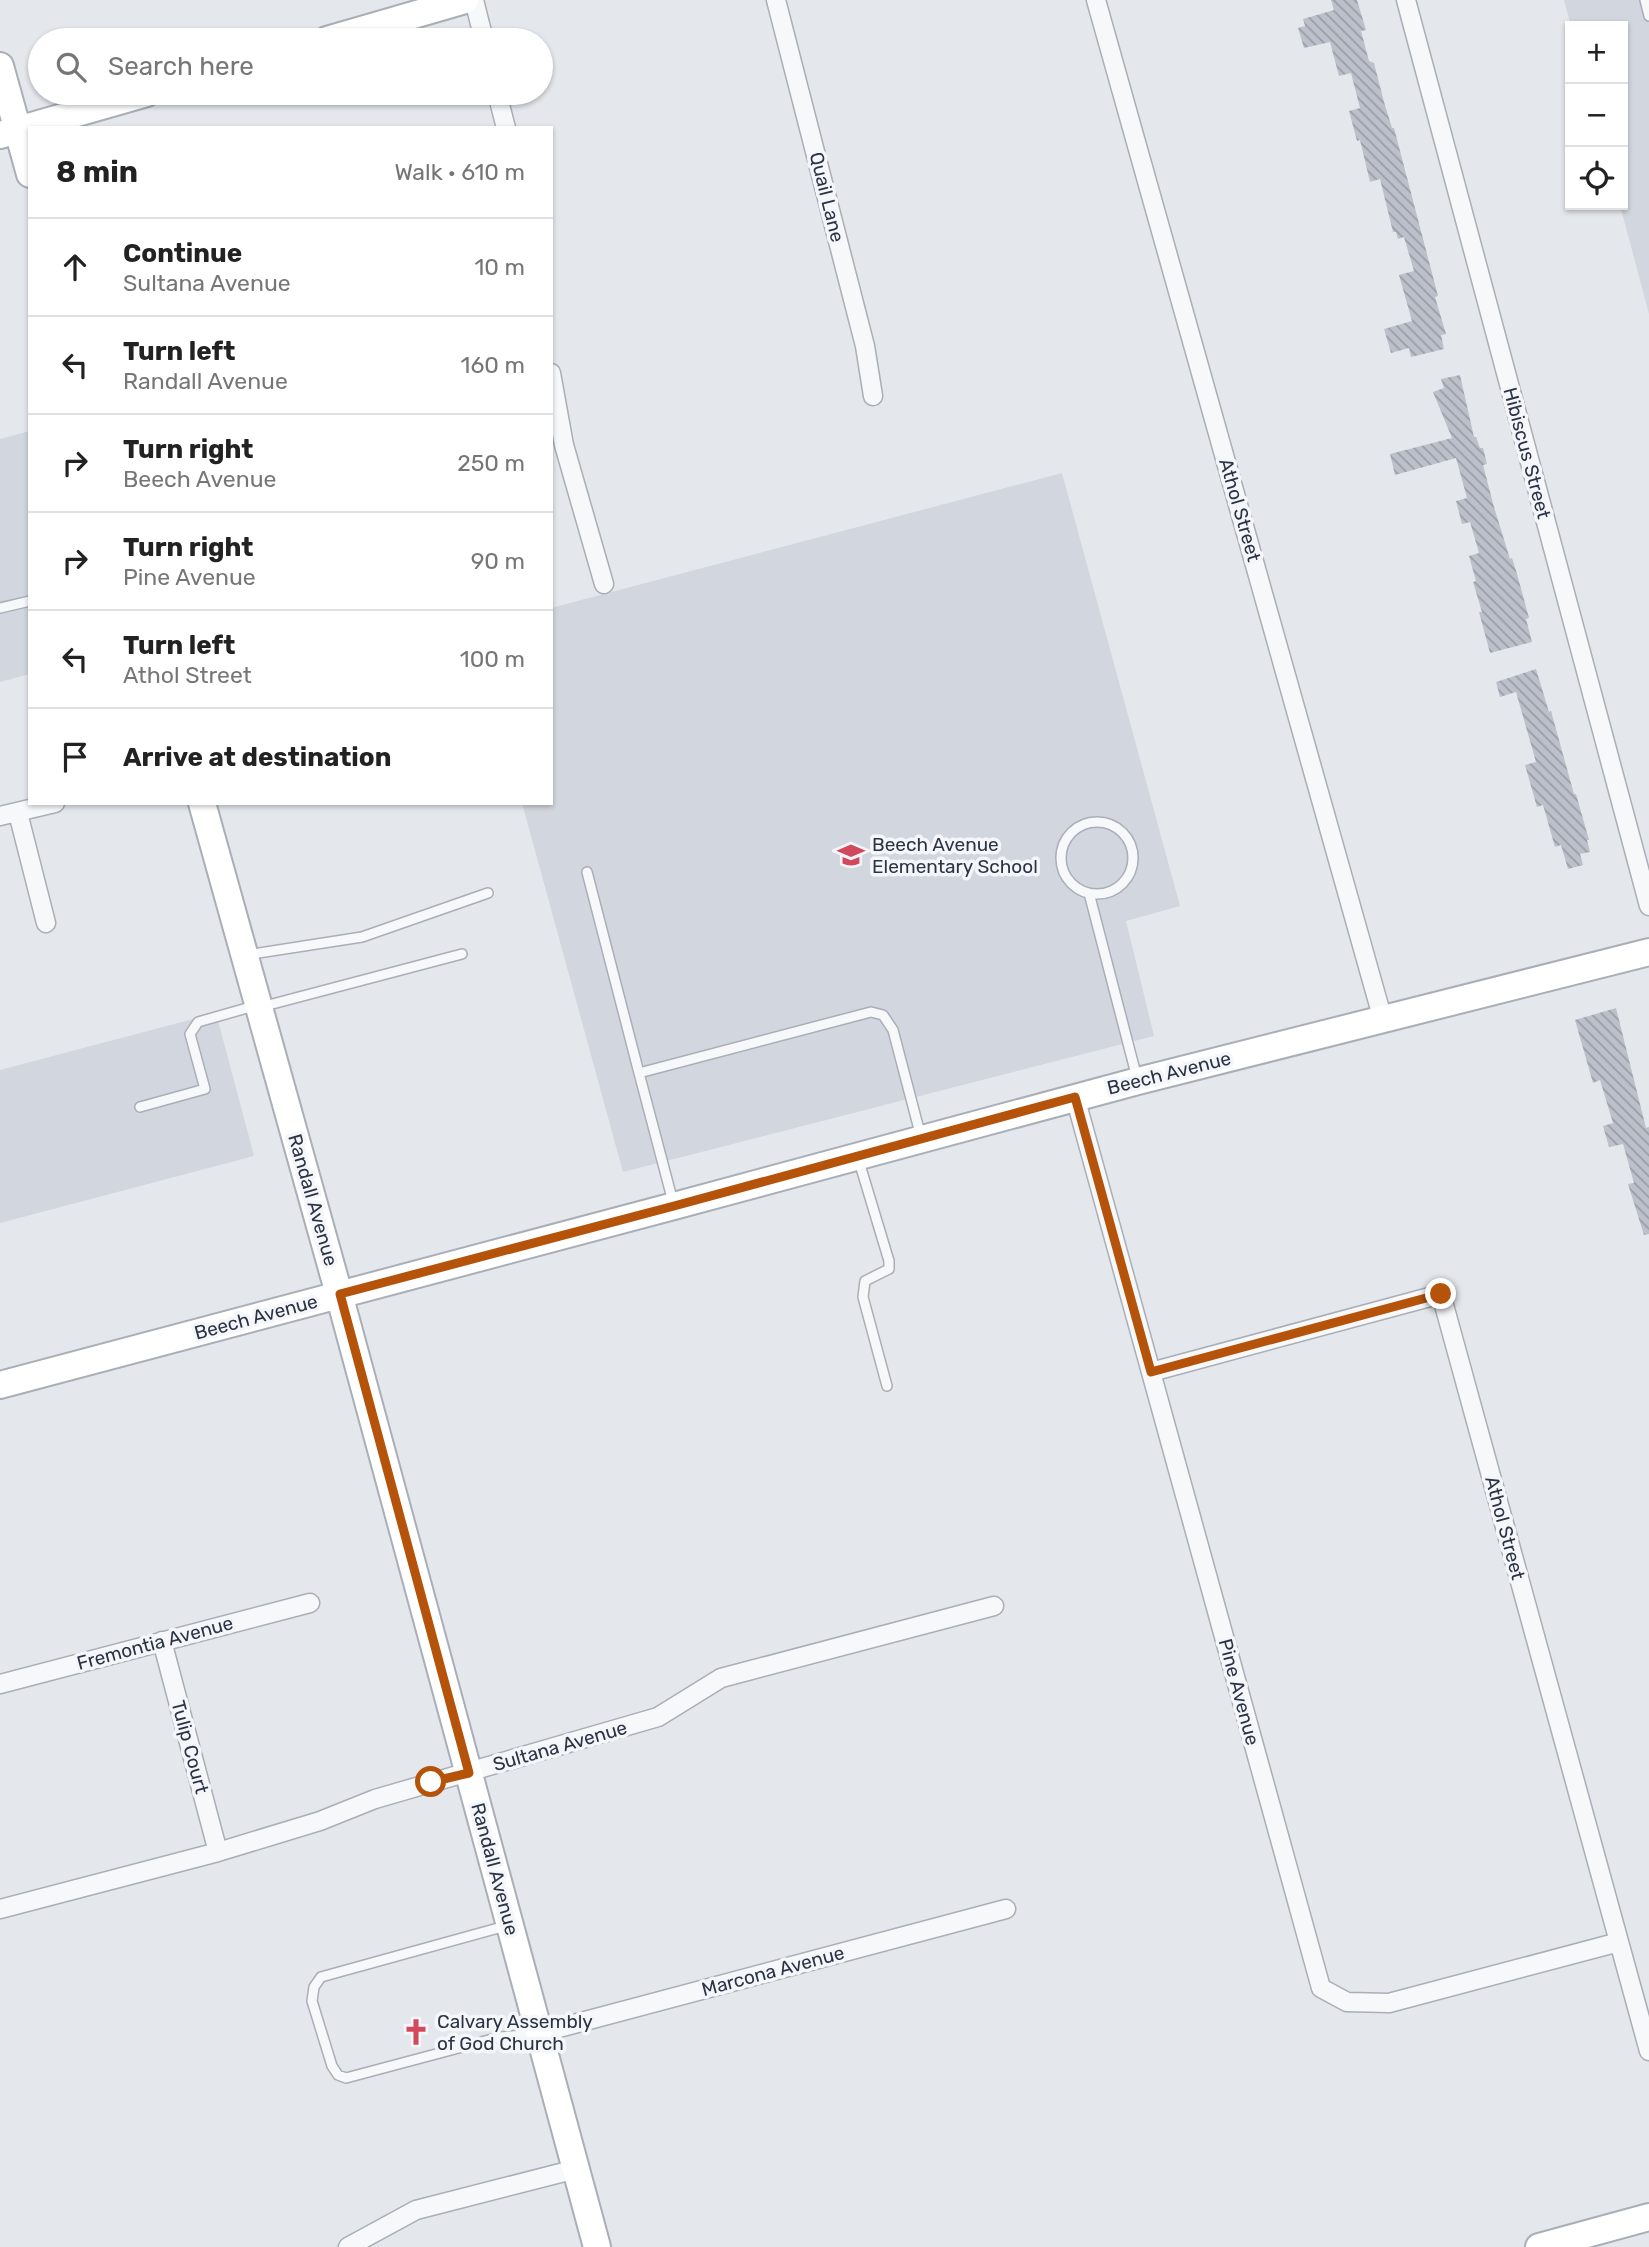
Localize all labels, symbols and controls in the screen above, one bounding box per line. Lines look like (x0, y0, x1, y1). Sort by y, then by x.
map controls (1565, 21, 1628, 210)
button: + (1565, 21, 1628, 84)
search box (28, 28, 553, 105)
icon: search (52, 48, 90, 86)
text: Search here (108, 51, 254, 82)
button: − (1565, 84, 1628, 147)
button: locate (1565, 147, 1628, 210)
street label: Quail Lane (805, 150, 849, 244)
text: 8 min (56, 154, 138, 190)
text: Walk · 610 m (394, 158, 525, 186)
text: Continue (123, 238, 242, 269)
icon: ahead (56, 248, 94, 286)
text: 10 m (474, 253, 525, 281)
text: Sultana Avenue (123, 269, 291, 297)
text: Turn left (123, 336, 235, 367)
icon: left (56, 346, 94, 384)
text: 160 m (461, 351, 525, 379)
text: Randall Avenue (123, 367, 288, 395)
street label: Hibiscus Street (1498, 385, 1556, 522)
text: Turn right (123, 434, 253, 465)
icon: right (56, 444, 94, 482)
text: 250 m (457, 449, 525, 477)
street label: Athol Street (1214, 456, 1266, 565)
text: Beech Avenue (123, 465, 276, 493)
text: Turn right (123, 532, 253, 563)
icon: right (56, 542, 94, 580)
text: 90 m (471, 547, 525, 575)
text: Pine Avenue (123, 563, 256, 591)
text: Turn left (123, 630, 235, 661)
icon: left (56, 640, 94, 678)
text: 100 m (460, 645, 525, 673)
text: Athol Street (123, 661, 252, 689)
icon: arrive (56, 738, 94, 776)
text: Arrive at destination (123, 742, 391, 773)
place label: Beech Avenue Elementary School (872, 833, 1038, 878)
school or university icon: Beech Avenue Elementary School (836, 840, 866, 870)
street label: Beech Avenue (1105, 1047, 1233, 1099)
street label: Randall Avenue (283, 1131, 343, 1269)
route end (1425, 1278, 1456, 1309)
street label: Beech Avenue (192, 1289, 320, 1345)
street label: Athol Street (1480, 1474, 1530, 1583)
street label: Fremontia Avenue (74, 1611, 236, 1675)
street label: Pine Avenue (1214, 1636, 1264, 1748)
street label: Tulip Court (166, 1698, 214, 1797)
street label: Sultana Avenue (490, 1716, 630, 1776)
route start (415, 1766, 446, 1797)
street label: Randall Avenue (466, 1800, 524, 1938)
street label: Marcona Avenue (699, 1941, 847, 2001)
place label: Calvary Assembly of God Church (437, 2010, 593, 2055)
church icon: Calvary Assembly of God Church (401, 2017, 431, 2047)

